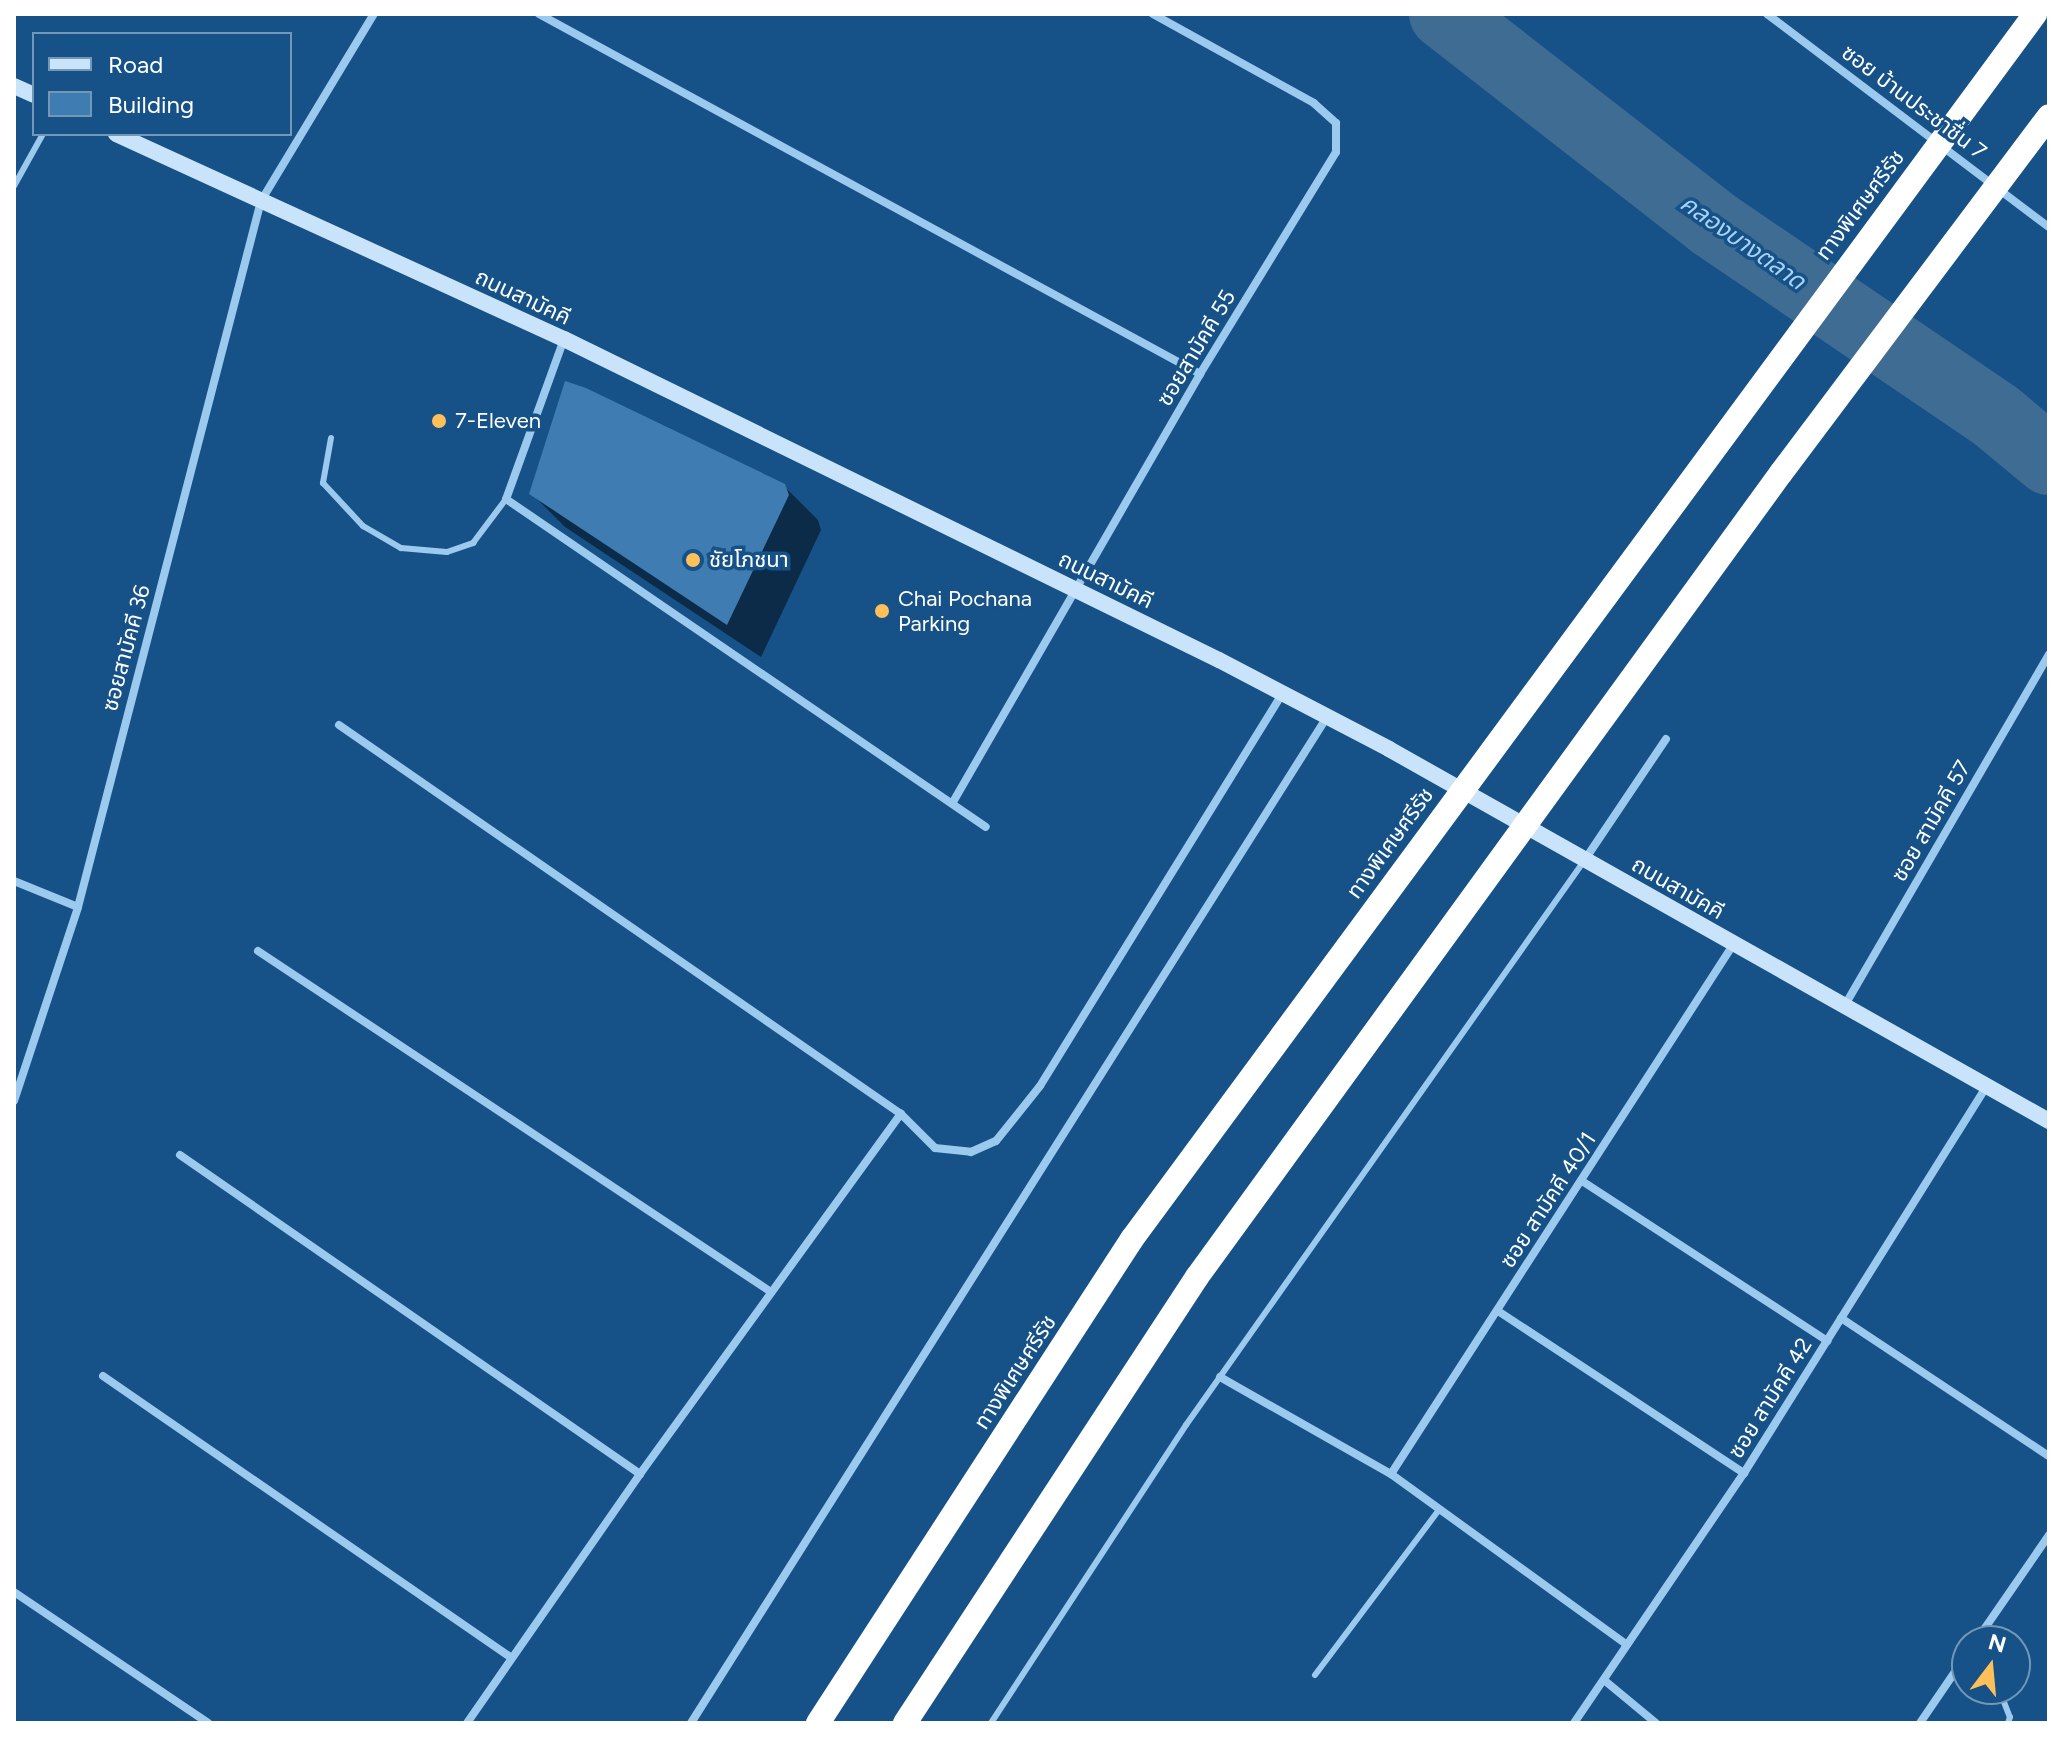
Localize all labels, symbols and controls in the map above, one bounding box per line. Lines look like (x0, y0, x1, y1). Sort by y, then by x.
legend (32, 32, 292, 136)
street label: ซอย บ้านประชาชื่น 7 (1836, 39, 1992, 165)
text: Road (108, 50, 163, 79)
text: Building (108, 90, 194, 119)
street label: ทางพิเศษศรีรัช (1810, 145, 1910, 265)
water label: คลองบางตลาด (1675, 188, 1811, 296)
street label: ถนนสามัคคี (471, 263, 575, 331)
street label: ซอยสามัคคี 55 (1151, 285, 1241, 411)
place label: 7-Eleven (455, 408, 541, 434)
marker: 7-Eleven (430, 412, 448, 430)
street label: ถนนสามัคคี (1054, 546, 1158, 614)
place label: ชัยโภชนา (709, 547, 789, 573)
marker: ชัยโภชนา (684, 551, 702, 569)
street label: ซอยสามัคคี 36 (96, 582, 156, 714)
place label: Chai Pochana Parking (898, 585, 1032, 636)
marker: Chai Pochana Parking (873, 602, 891, 620)
street label: ซอย สามัคคี 57 (1886, 756, 1976, 886)
street label: ทางพิเศษศรีรัช (1341, 782, 1439, 904)
street label: ถนนสามัคคี (1627, 851, 1729, 925)
street label: ซอย สามัคคี 40/1 (1494, 1127, 1602, 1273)
street label: ทางพิเศษศรีรัช (968, 1310, 1062, 1434)
street label: ซอย สามัคคี 42 (1723, 1333, 1817, 1463)
north arrow (1951, 1625, 2031, 1705)
text: N (1985, 1628, 2009, 1659)

